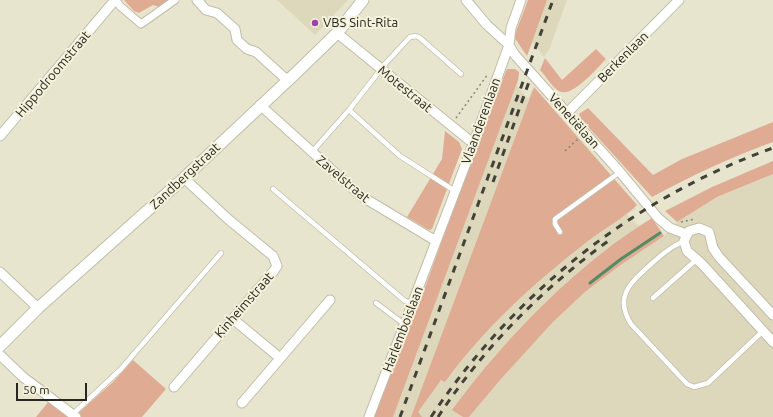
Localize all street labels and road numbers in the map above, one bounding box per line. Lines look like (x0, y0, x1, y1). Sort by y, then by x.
street label: Hippodroomstraat (12, 28, 94, 120)
street label: Berkenlaan (594, 28, 652, 86)
street label: Motestraat (375, 62, 435, 116)
street label: Vlaanderenlaan (458, 76, 504, 166)
street label: Venetiëlaan (545, 90, 603, 152)
street label: Zandbergstraat (147, 139, 223, 213)
street label: Zavelstraat (313, 152, 373, 206)
street label: Kinheimstraat (211, 269, 277, 341)
street label: Harlemboislaan (379, 284, 427, 374)

